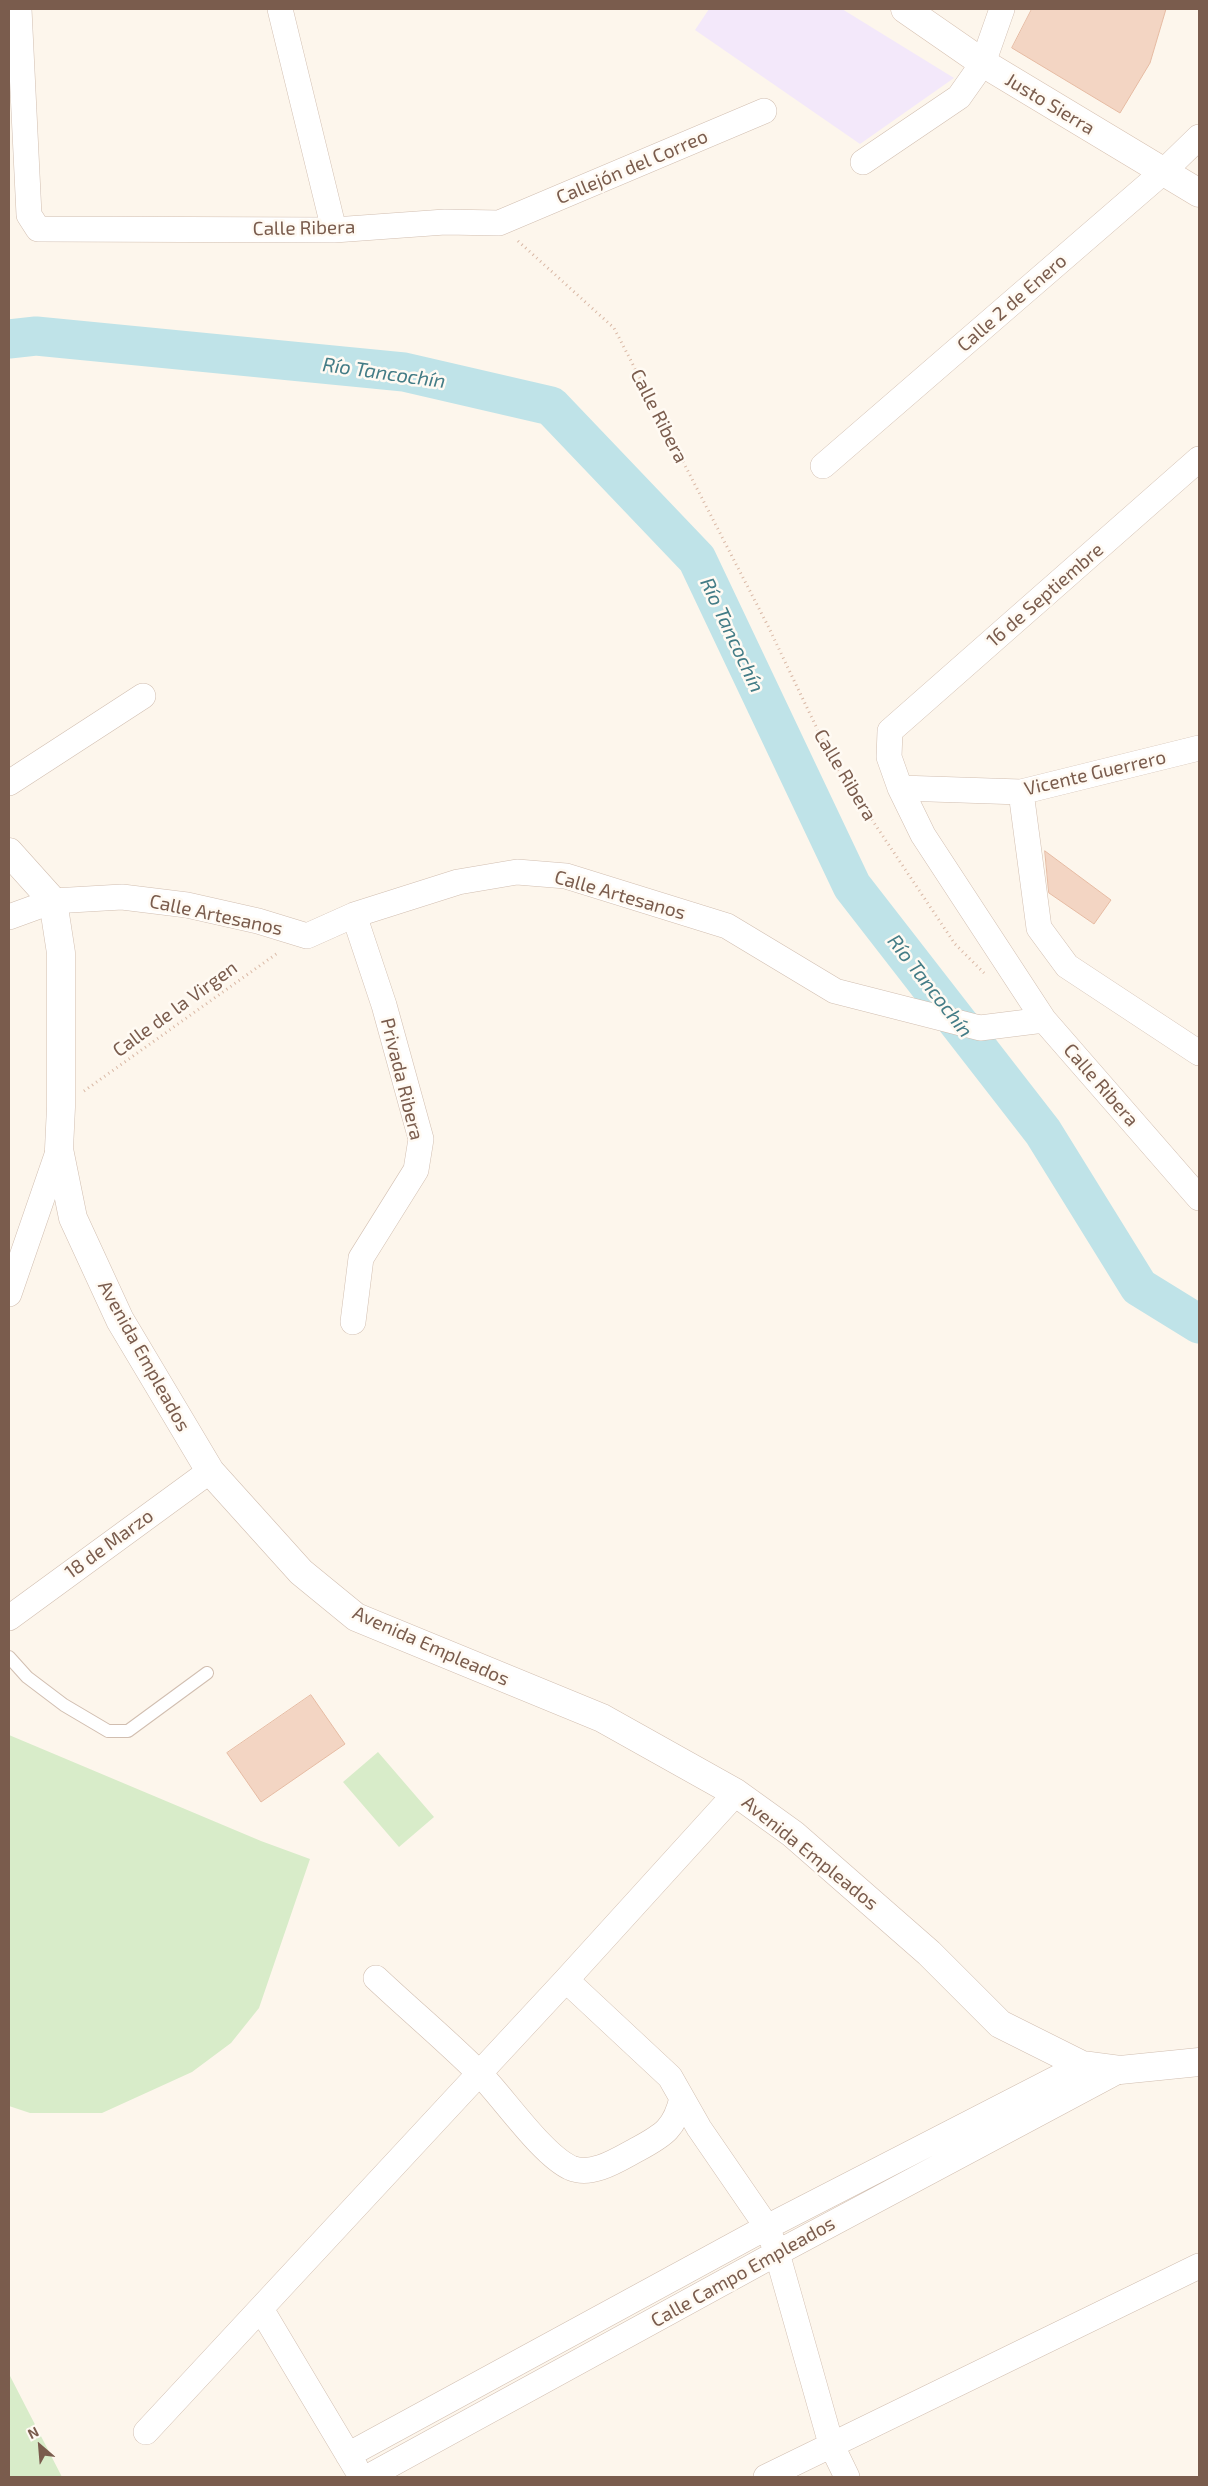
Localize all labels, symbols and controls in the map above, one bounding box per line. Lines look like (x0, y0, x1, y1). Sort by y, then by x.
street label: Justo Sierra (1001, 68, 1099, 140)
street label: Callejón del Correo (553, 125, 711, 209)
street label: Calle Ribera (253, 216, 355, 240)
street label: Calle 2 de Enero (953, 249, 1071, 357)
water label: Río Tancochín (321, 352, 447, 394)
street label: Calle Ribera (626, 365, 692, 467)
street label: 16 de Septiembre (982, 538, 1108, 652)
water label: Río Tancochín (695, 574, 769, 696)
street label: Calle Ribera (809, 725, 881, 825)
street label: Vicente Guerrero (1022, 746, 1168, 800)
street label: Calle Artesanos (552, 865, 688, 925)
street label: Calle Artesanos (147, 890, 285, 940)
water label: Río Tancochín (882, 930, 978, 1042)
street label: Calle de la Virgen (108, 956, 242, 1062)
street label: Privada Ribera (376, 1016, 428, 1142)
street label: Calle Ribera (1059, 1039, 1143, 1131)
street label: Avenida Empleados (93, 1277, 195, 1435)
street label: 18 de Marzo (60, 1504, 158, 1584)
street label: Avenida Empleados (349, 1601, 513, 1691)
street label: Avenida Empleados (737, 1791, 883, 1915)
street label: Calle Campo Empleados (647, 2212, 839, 2332)
north arrow (15, 2421, 65, 2471)
text: N (25, 2422, 41, 2442)

